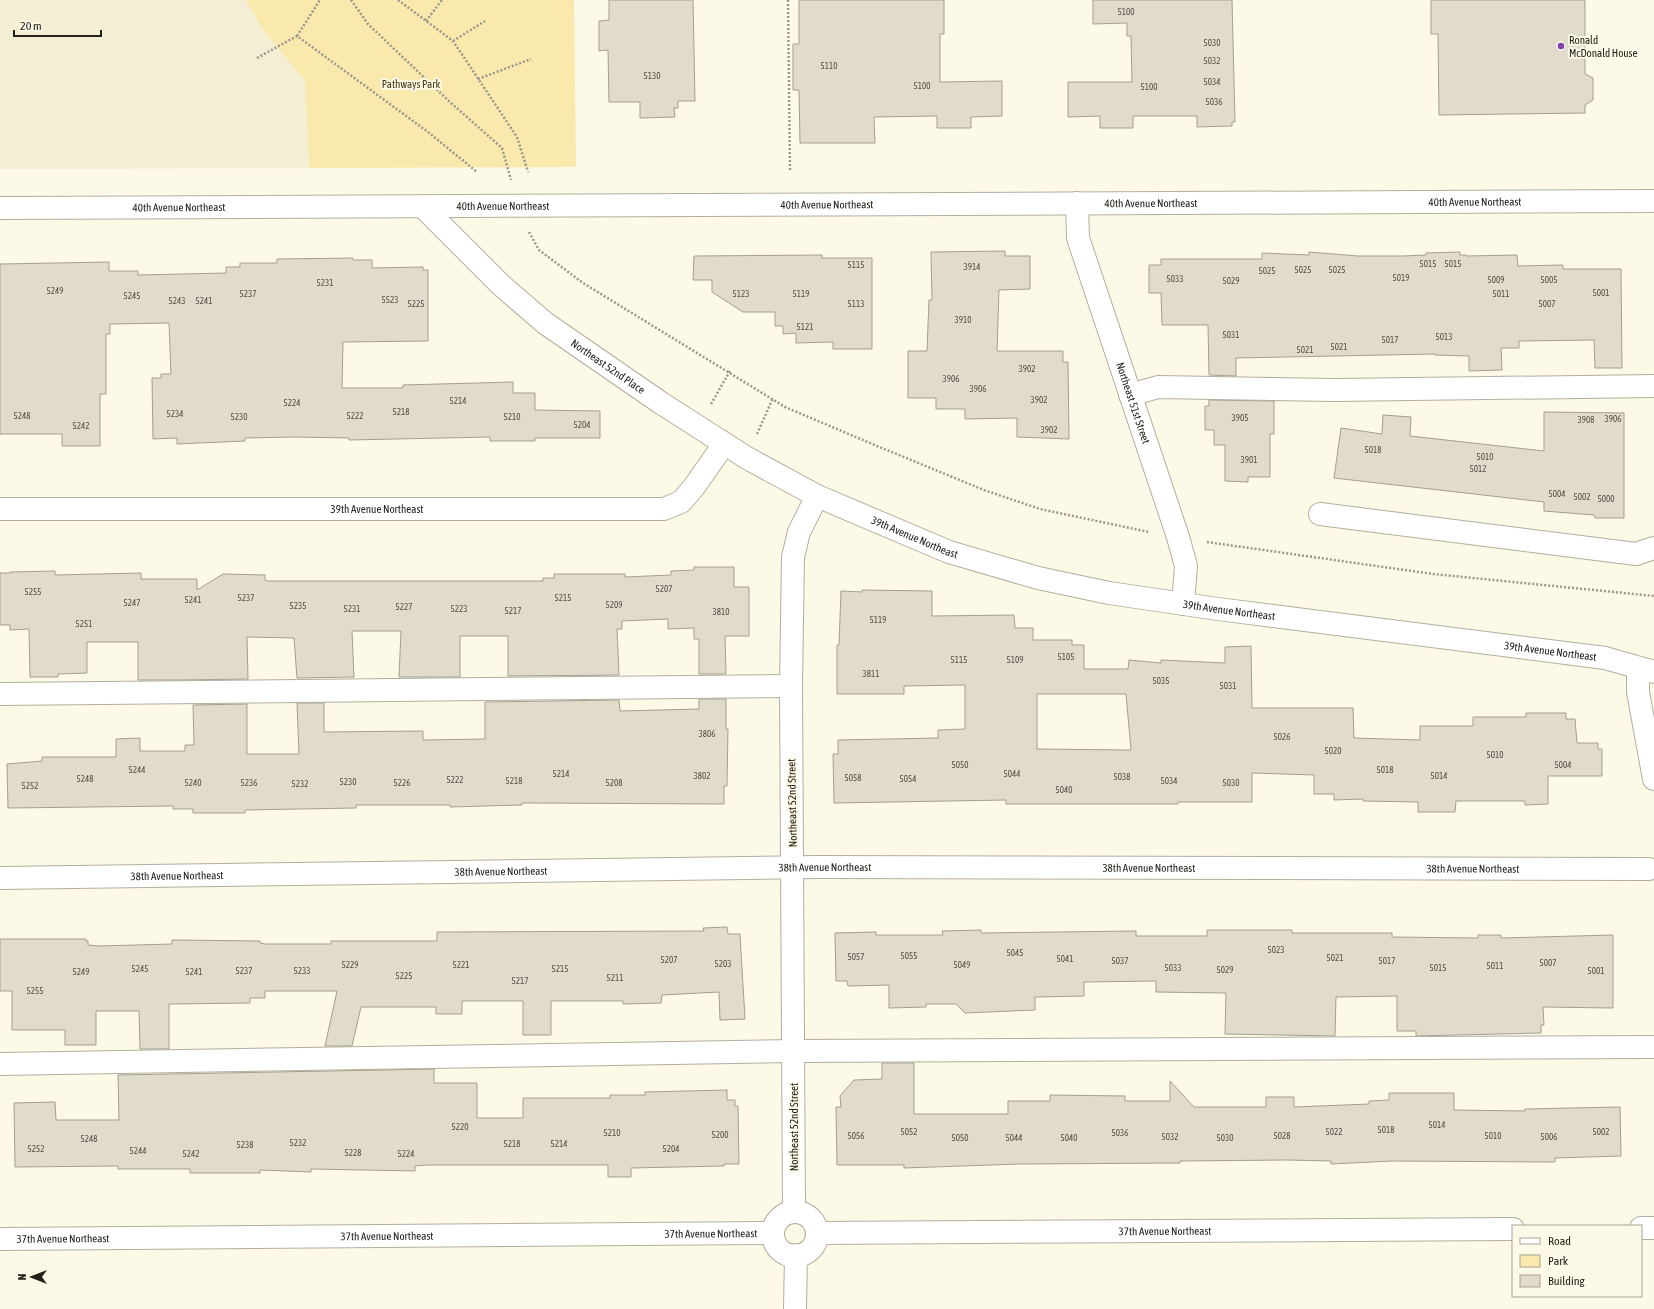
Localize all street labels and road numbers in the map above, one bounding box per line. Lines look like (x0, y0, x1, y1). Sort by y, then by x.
street label: 40th Avenue Northeast (1429, 196, 1521, 208)
street label: 40th Avenue Northeast (1105, 197, 1197, 209)
street label: 40th Avenue Northeast (781, 198, 873, 211)
street label: 40th Avenue Northeast (457, 200, 549, 212)
street label: 40th Avenue Northeast (133, 201, 225, 213)
street label: Northeast 52nd Place (569, 337, 647, 396)
street label: Northeast 51st Street (1114, 361, 1152, 445)
street label: 39th Avenue Northeast (331, 503, 423, 515)
street label: 39th Avenue Northeast (869, 514, 959, 560)
street label: 39th Avenue Northeast (1182, 598, 1276, 622)
street label: 39th Avenue Northeast (1504, 639, 1597, 663)
street label: Northeast 52nd Street (785, 759, 799, 847)
street label: 38th Avenue Northeast (778, 861, 871, 874)
street label: 38th Avenue Northeast (1102, 862, 1195, 874)
street label: 38th Avenue Northeast (1426, 862, 1519, 875)
street label: 38th Avenue Northeast (454, 865, 547, 878)
street label: 38th Avenue Northeast (130, 869, 224, 882)
street label: Northeast 52nd Street (788, 1083, 800, 1171)
street label: 37th Avenue Northeast (1119, 1225, 1211, 1237)
street label: 37th Avenue Northeast (664, 1227, 757, 1240)
street label: 37th Avenue Northeast (340, 1230, 433, 1242)
street label: 37th Avenue Northeast (16, 1232, 109, 1245)

